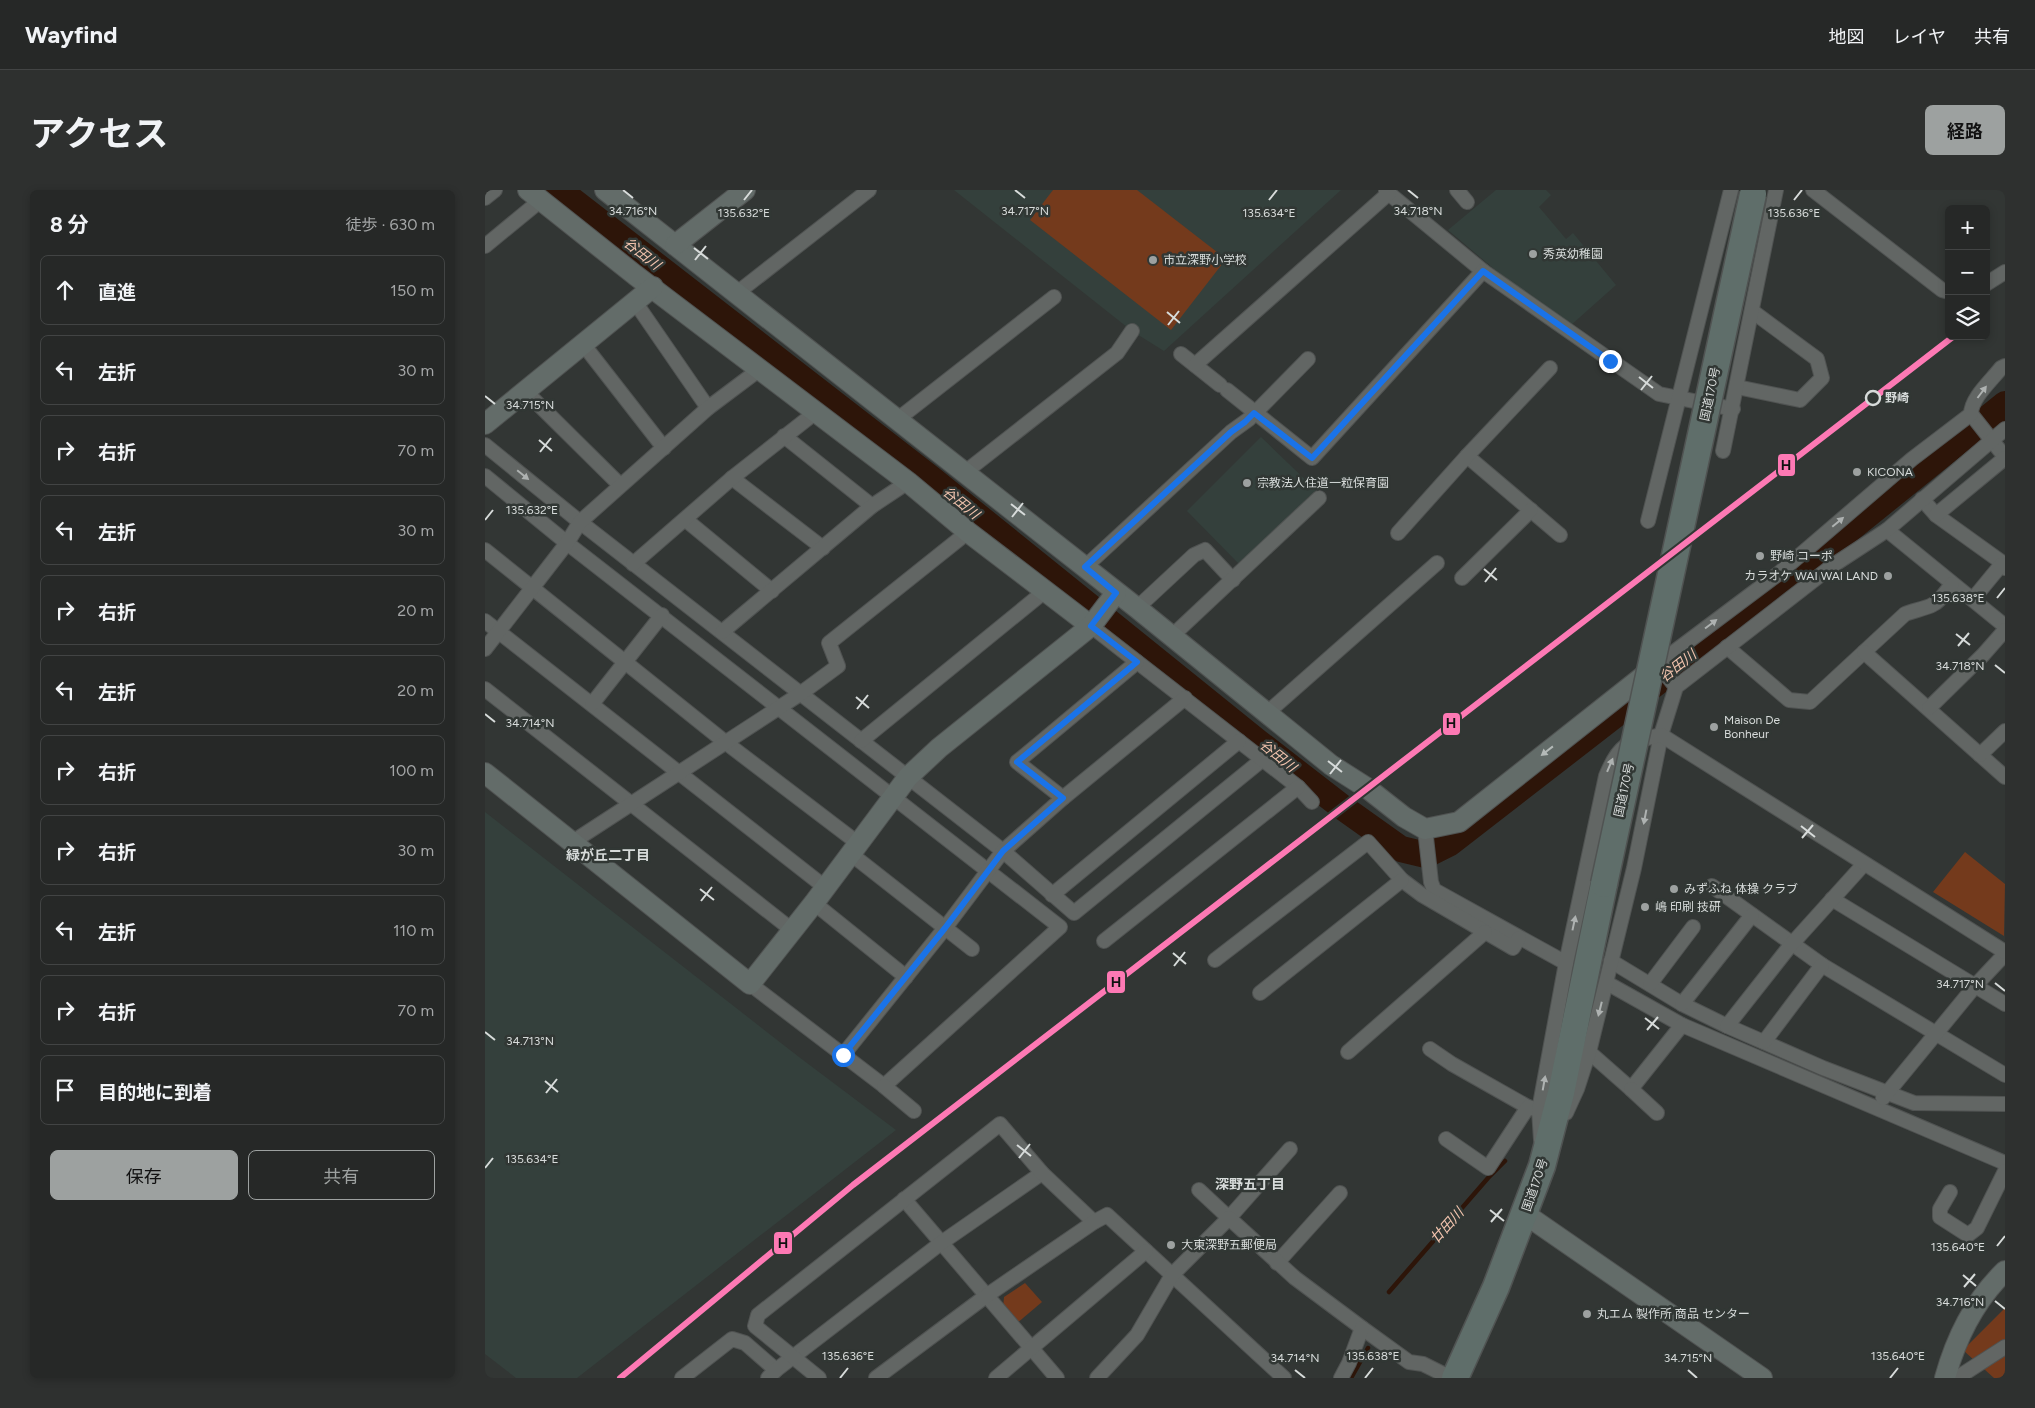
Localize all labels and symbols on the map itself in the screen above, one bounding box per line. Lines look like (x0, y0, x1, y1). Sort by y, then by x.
text: 34.716°N (609, 204, 657, 218)
text: 34.717°N (1001, 204, 1049, 218)
text: 34.718°N (1394, 204, 1442, 218)
text: 135.632°E (718, 206, 770, 220)
text: 135.634°E (1242, 206, 1296, 220)
text: 135.636°E (1768, 206, 1820, 220)
water label: 谷田川 (620, 234, 665, 275)
place label: 秀英幼稚園 (1543, 247, 1603, 261)
marker: 秀英幼稚園 (1527, 248, 1539, 260)
place label: 市立深野小学校 (1163, 253, 1247, 267)
marker: 市立深野小学校 (1147, 254, 1159, 266)
route end (1599, 350, 1622, 373)
street label: 国道170号 (1697, 366, 1723, 422)
one-way arrow (1977, 385, 1987, 399)
marker: 野崎 (1865, 390, 1881, 406)
place label: 野崎 (1885, 391, 1909, 405)
text: 34.715°N (506, 398, 554, 412)
line badge: H (1777, 453, 1796, 477)
text: H (1781, 457, 1791, 474)
place label: KICONA (1867, 465, 1913, 479)
marker: KICONA (1851, 466, 1863, 478)
one-way arrow (516, 470, 529, 481)
place label: 宗教法人住道一粒保育園 (1257, 476, 1389, 490)
marker: 宗教法人住道一粒保育園 (1241, 477, 1253, 489)
water label: 谷田川 (939, 483, 984, 524)
text: 135.632°E (506, 503, 558, 517)
one-way arrow (1831, 517, 1844, 528)
place label: 野崎 コーポ (1770, 549, 1833, 563)
marker: 野崎 コーポ (1754, 550, 1766, 562)
place label: カラオケ WAI WAI LAND (1744, 569, 1878, 583)
marker: カラオケ WAI WAI LAND (1882, 570, 1894, 582)
text: 135.638°E (1931, 591, 1985, 605)
one-way arrow (1704, 619, 1718, 629)
water label: 谷田川 (1656, 645, 1701, 686)
text: 34.718°N (1936, 659, 1984, 673)
line badge: H (1442, 712, 1461, 736)
place label: Maison De Bonheur (1724, 713, 1781, 741)
text: H (1446, 715, 1456, 732)
text: 34.714°N (505, 716, 555, 730)
marker: Maison De Bonheur (1708, 721, 1720, 733)
water label: 谷田川 (1256, 736, 1301, 777)
one-way arrow (1541, 746, 1554, 757)
one-way arrow (1607, 758, 1615, 772)
street label: 国道170号 (1611, 762, 1637, 818)
one-way arrow (1640, 809, 1648, 825)
district label: 緑が丘二丁目 (566, 847, 650, 864)
place label: みずふね 体操 クラブ (1684, 882, 1798, 896)
marker: みずふね 体操 クラブ (1668, 883, 1680, 895)
place label: 嶋 印刷 技研 (1655, 900, 1721, 914)
marker: 嶋 印刷 技研 (1639, 901, 1651, 913)
one-way arrow (1570, 916, 1578, 931)
line badge: H (1106, 970, 1126, 994)
text: H (1111, 974, 1121, 991)
text: 34.717°N (1936, 977, 1984, 991)
one-way arrow (1596, 1002, 1604, 1017)
text: 34.713°N (506, 1034, 554, 1048)
route start (832, 1044, 855, 1067)
one-way arrow (1540, 1075, 1548, 1091)
text: 135.634°E (505, 1152, 559, 1166)
street label: 国道170号 (1519, 1157, 1551, 1213)
district label: 深野五丁目 (1215, 1176, 1285, 1193)
water label: 廿田川 (1427, 1203, 1469, 1247)
line badge: H (773, 1231, 793, 1255)
text: H (778, 1235, 788, 1252)
place label: 大東深野五郵便局 (1181, 1238, 1277, 1252)
marker: 大東深野五郵便局 (1165, 1239, 1177, 1251)
text: 135.640°E (1931, 1240, 1985, 1254)
text: 34.716°N (1936, 1295, 1984, 1309)
place label: 丸エム 製作所 商品 センター (1597, 1307, 1750, 1321)
marker: 丸エム 製作所 商品 センター (1581, 1308, 1593, 1320)
text: 135.636°E (822, 1349, 874, 1363)
text: 135.638°E (1346, 1349, 1400, 1363)
text: 135.640°E (1871, 1349, 1925, 1363)
text: 34.714°N (1270, 1351, 1320, 1365)
text: 34.715°N (1664, 1351, 1712, 1365)

